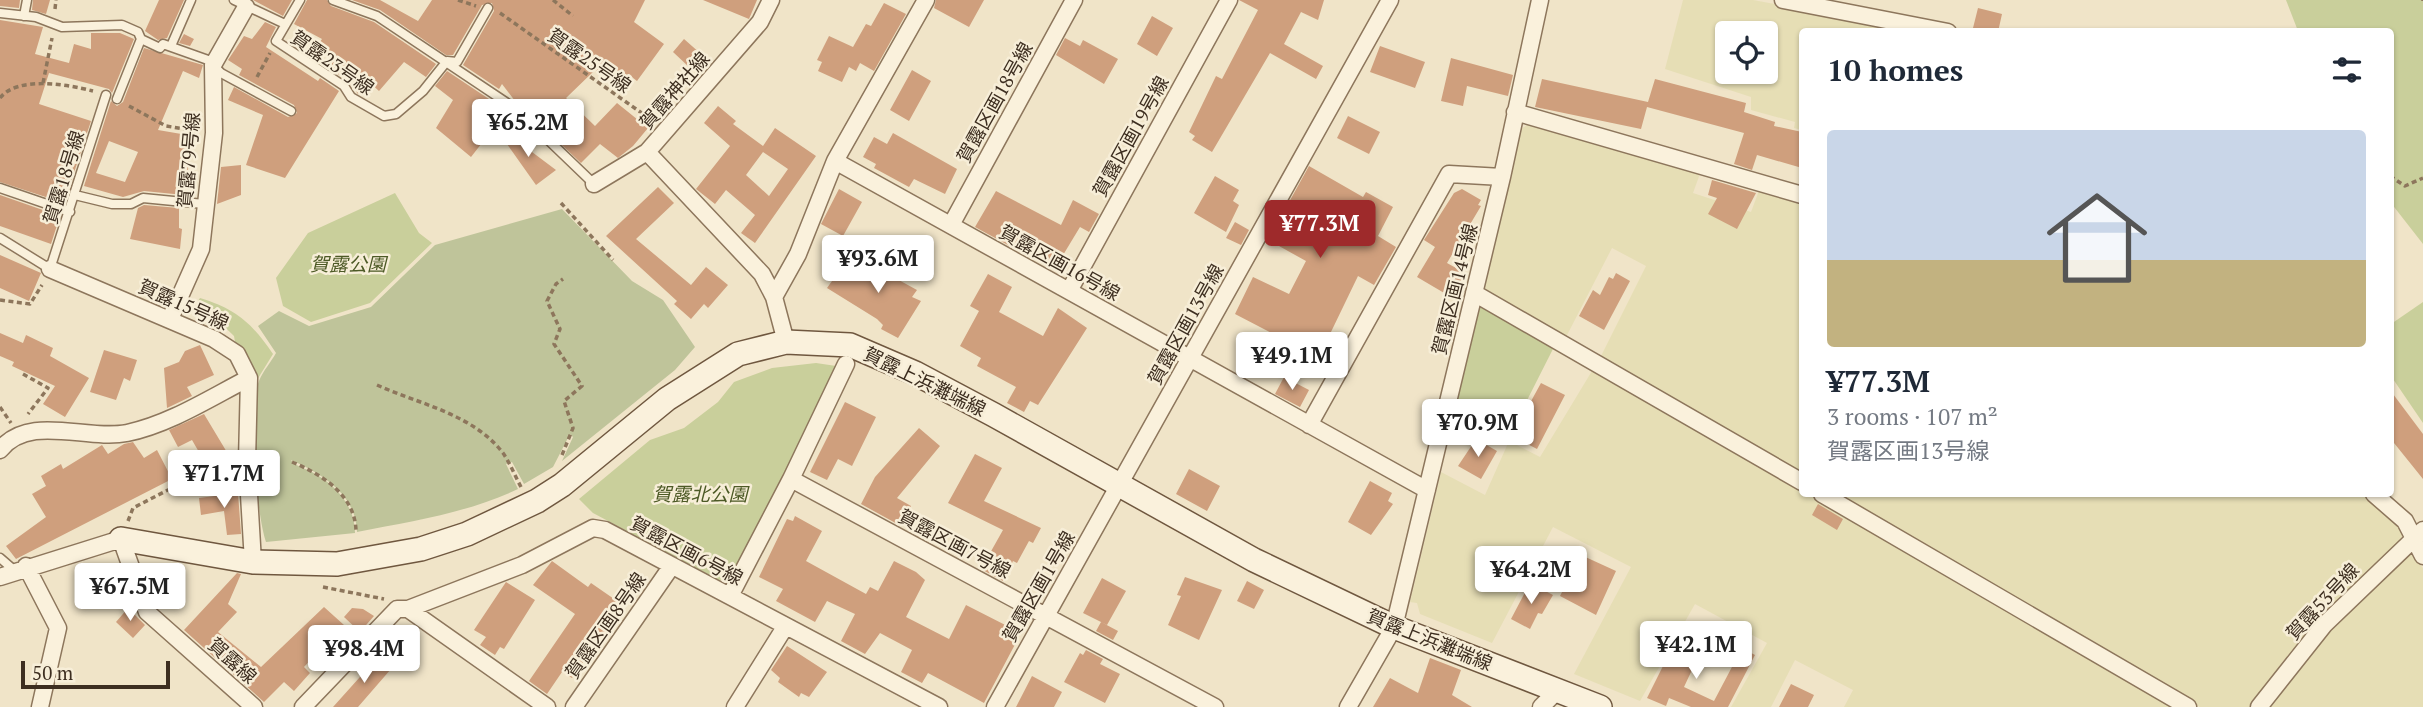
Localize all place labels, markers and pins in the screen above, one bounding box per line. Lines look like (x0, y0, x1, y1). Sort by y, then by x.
pin: ¥65.2M (471, 100, 585, 159)
pin: ¥77.3M (1263, 201, 1377, 260)
pin: ¥93.6M (821, 236, 935, 295)
pin: ¥49.1M (1235, 332, 1349, 392)
pin: ¥70.9M (1421, 400, 1535, 459)
pin: ¥71.7M (167, 450, 281, 510)
pin: ¥64.2M (1474, 546, 1588, 606)
pin: ¥67.5M (73, 564, 187, 623)
pin: ¥42.1M (1639, 622, 1753, 681)
pin: ¥98.4M (307, 626, 421, 685)

